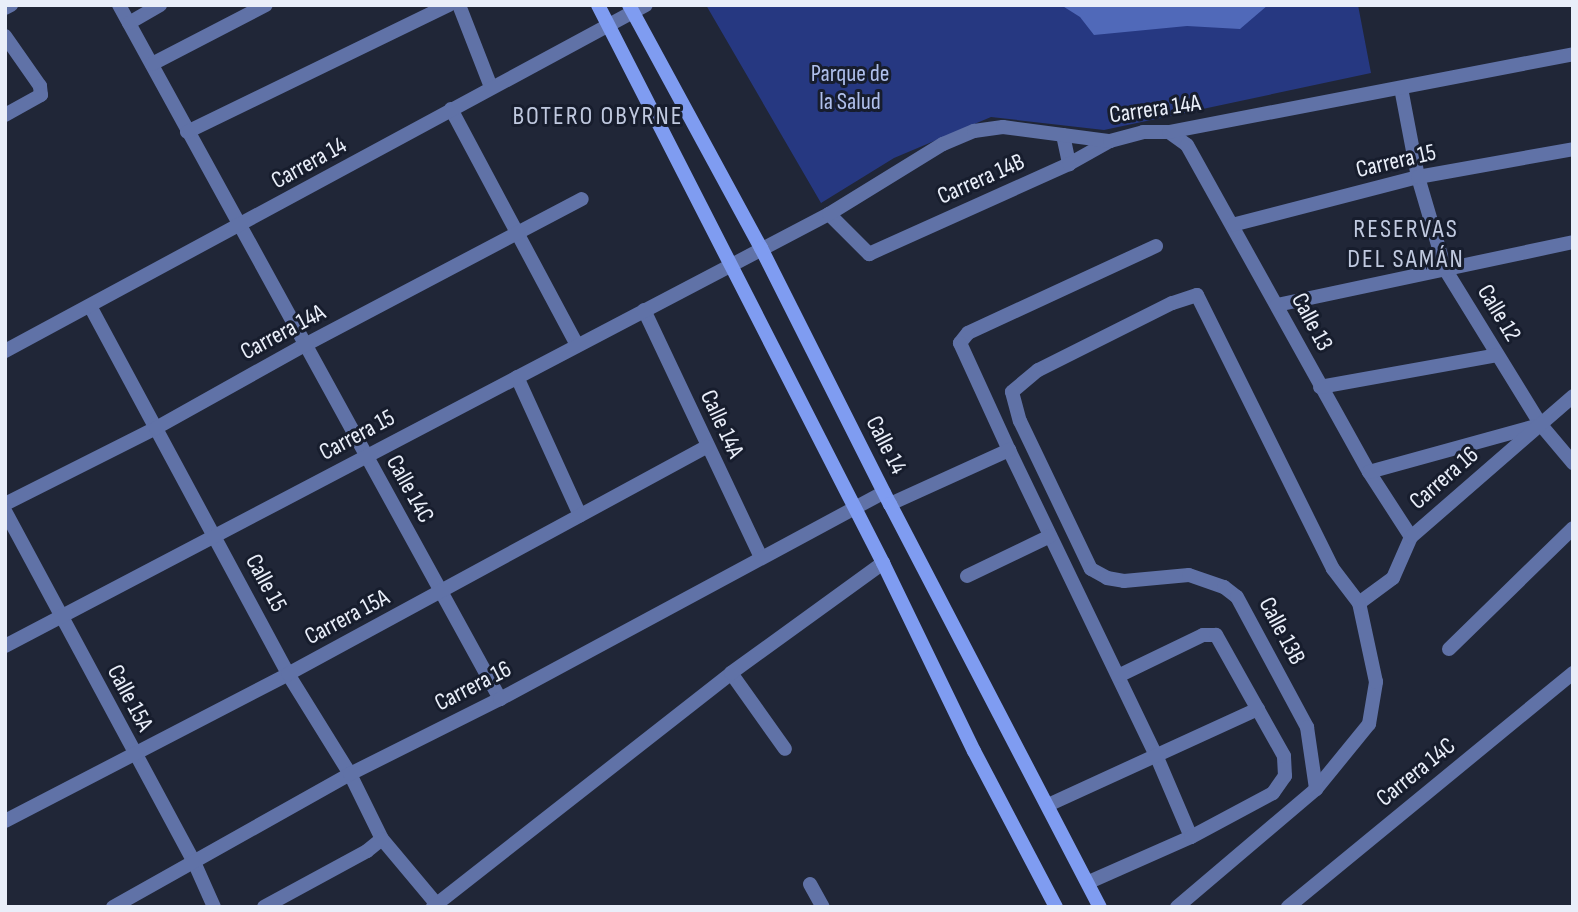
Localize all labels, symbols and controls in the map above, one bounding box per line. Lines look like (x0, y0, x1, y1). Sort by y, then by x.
park label: Parque de la Salud (811, 60, 889, 116)
street label: Carrera 14A (1108, 88, 1202, 130)
district label: BOTERO OBYRNE (514, 101, 682, 133)
street label: Carrera 14 (266, 131, 352, 195)
street label: Carrera 15 (1353, 138, 1439, 184)
street label: Carrera 14B (933, 147, 1029, 211)
district label: RESERVAS DEL SAMÁN (1348, 214, 1464, 276)
street label: Calle 12 (1471, 279, 1527, 347)
street label: Calle 13 (1285, 288, 1339, 356)
street label: Carrera 14A (236, 298, 330, 366)
street label: Calle 14A (694, 385, 750, 463)
street label: Carrera 15 (314, 403, 400, 467)
street label: Calle 14 (859, 411, 913, 479)
street label: Carrera 16 (1404, 440, 1484, 516)
street label: Calle 14C (380, 450, 440, 528)
street label: Calle 15 (239, 549, 293, 617)
street label: Carrera 15A (300, 583, 394, 651)
street label: Calle 13B (1252, 592, 1312, 670)
street label: Carrera 16 (430, 655, 516, 717)
street label: Calle 15A (101, 660, 159, 736)
street label: Carrera 14C (1371, 732, 1461, 812)

